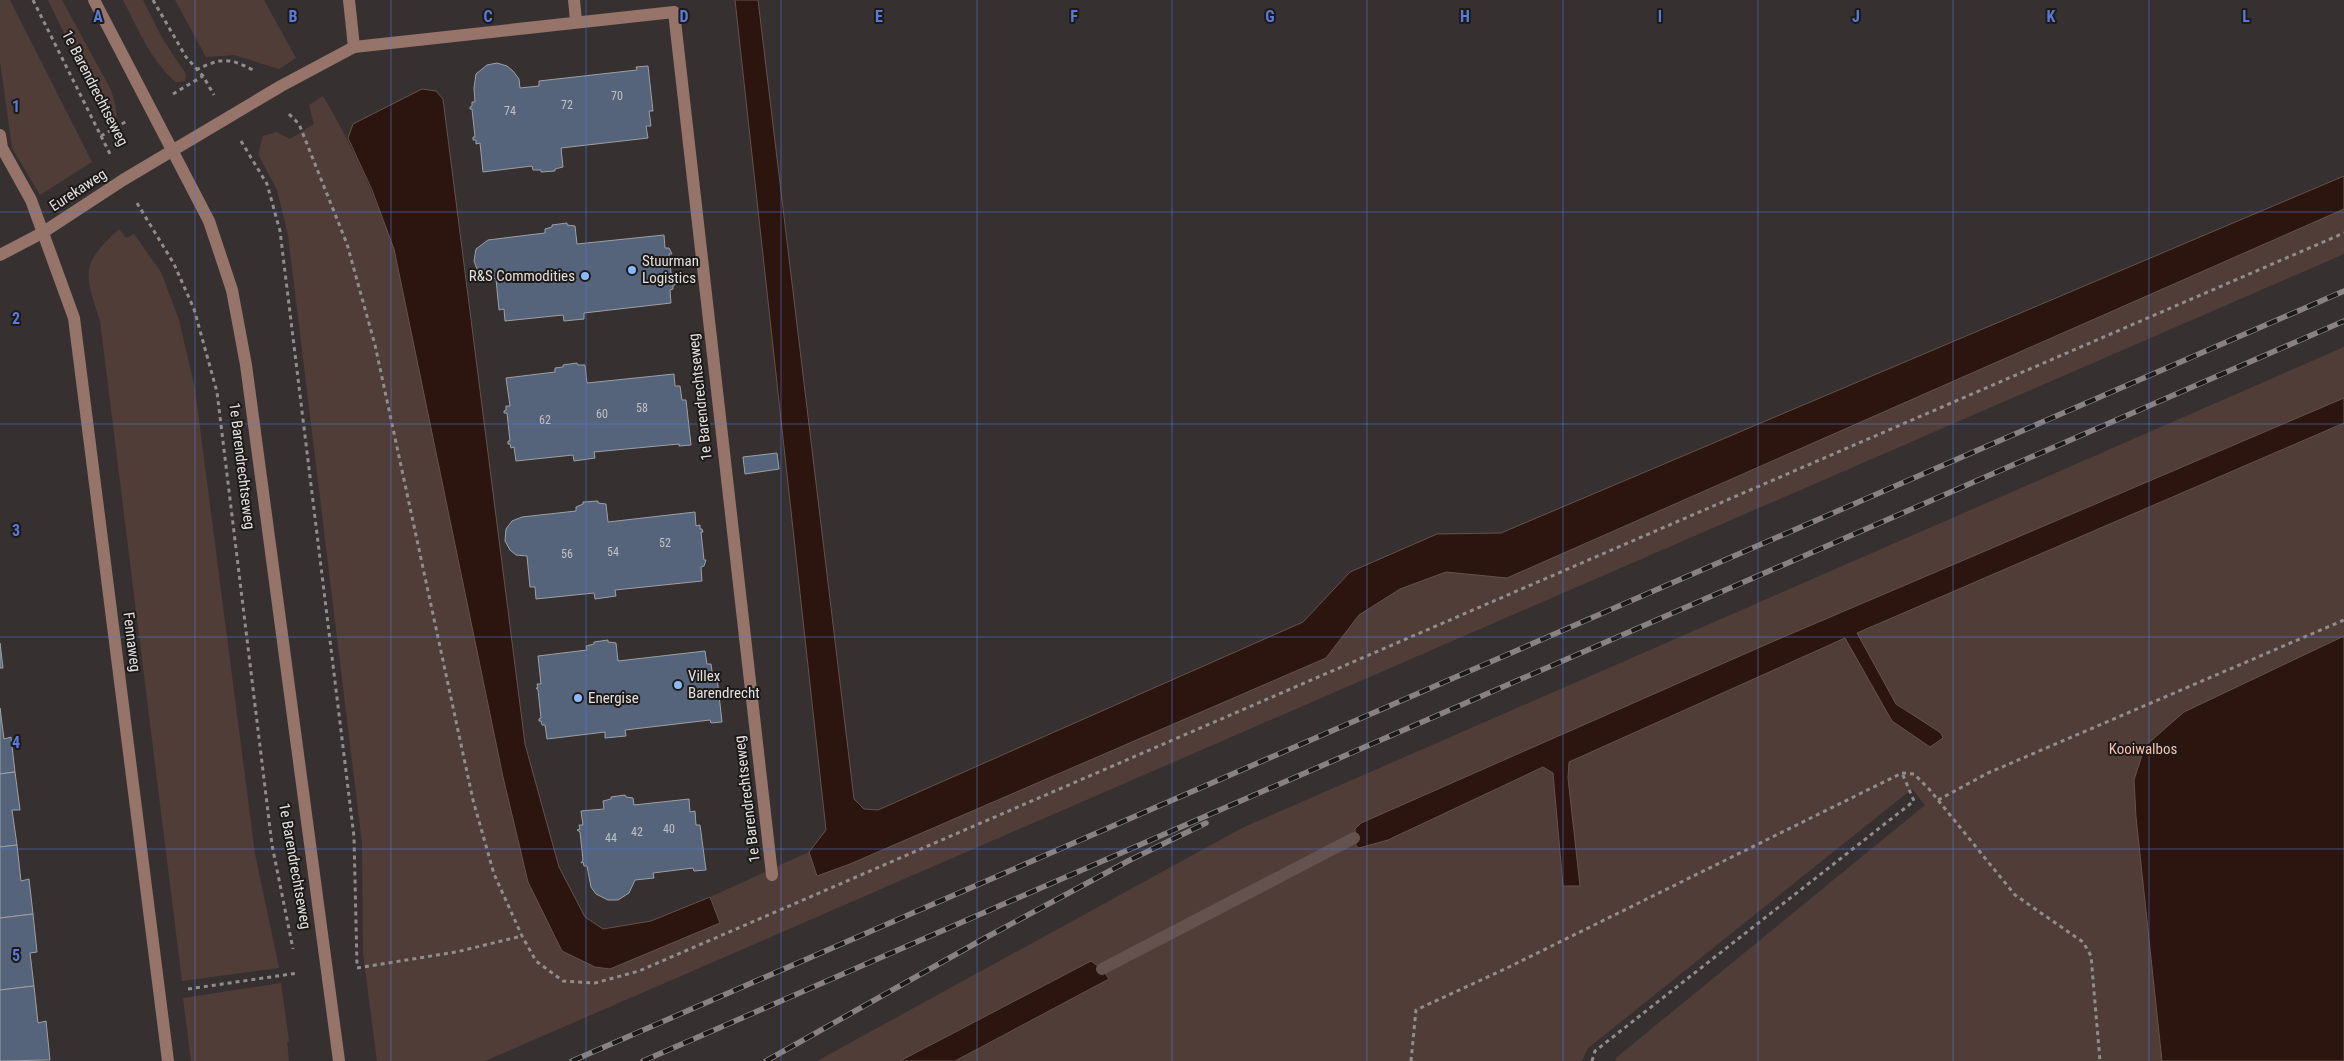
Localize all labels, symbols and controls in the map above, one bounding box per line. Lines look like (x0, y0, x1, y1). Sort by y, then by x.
text: A (93, 7, 103, 26)
text: B (289, 7, 298, 26)
text: C (483, 7, 493, 26)
text: D (679, 7, 689, 26)
text: E (875, 7, 883, 26)
text: F (1070, 7, 1078, 26)
text: G (1265, 7, 1275, 26)
text: H (1460, 7, 1470, 26)
text: I (1658, 7, 1662, 26)
text: J (1852, 7, 1860, 26)
text: K (2047, 7, 2056, 26)
text: L (2242, 7, 2250, 26)
street label: 1e Barendrechtseweg (58, 27, 132, 149)
house number: 70 (611, 89, 623, 103)
text: 1 (12, 97, 20, 116)
house number: 72 (561, 98, 573, 112)
house number: 74 (504, 104, 516, 118)
street label: Eurekaweg (46, 165, 110, 215)
place label: Stuurman Logistics (642, 252, 699, 287)
marker: Stuurman Logistics (626, 264, 638, 276)
place label: R&S Commodities (469, 267, 575, 285)
marker: R&S Commodities (579, 270, 591, 282)
text: 2 (12, 309, 20, 328)
street label: 1e Barendrechtseweg (684, 333, 716, 461)
house number: 58 (636, 401, 648, 415)
street label: 1e Barendrechtseweg (225, 402, 259, 530)
house number: 60 (596, 407, 608, 421)
house number: 62 (539, 413, 551, 427)
text: 3 (12, 521, 20, 540)
house number: 52 (659, 536, 671, 550)
house number: 54 (607, 545, 619, 559)
house number: 56 (561, 547, 573, 561)
street label: Fennaweg (119, 611, 145, 673)
place label: Villex Barendrecht (688, 667, 760, 702)
marker: Villex Barendrecht (672, 679, 684, 691)
place label: Energise (588, 689, 639, 707)
marker: Energise (572, 692, 584, 704)
text: 4 (12, 733, 20, 752)
street label: 1e Barendrechtseweg (730, 735, 764, 863)
park label: Kooiwalbos (2109, 740, 2177, 758)
street label: 1e Barendrechtseweg (275, 802, 315, 930)
house number: 40 (663, 822, 675, 836)
house number: 42 (631, 825, 643, 839)
house number: 44 (605, 831, 617, 845)
text: 5 (12, 946, 20, 965)

